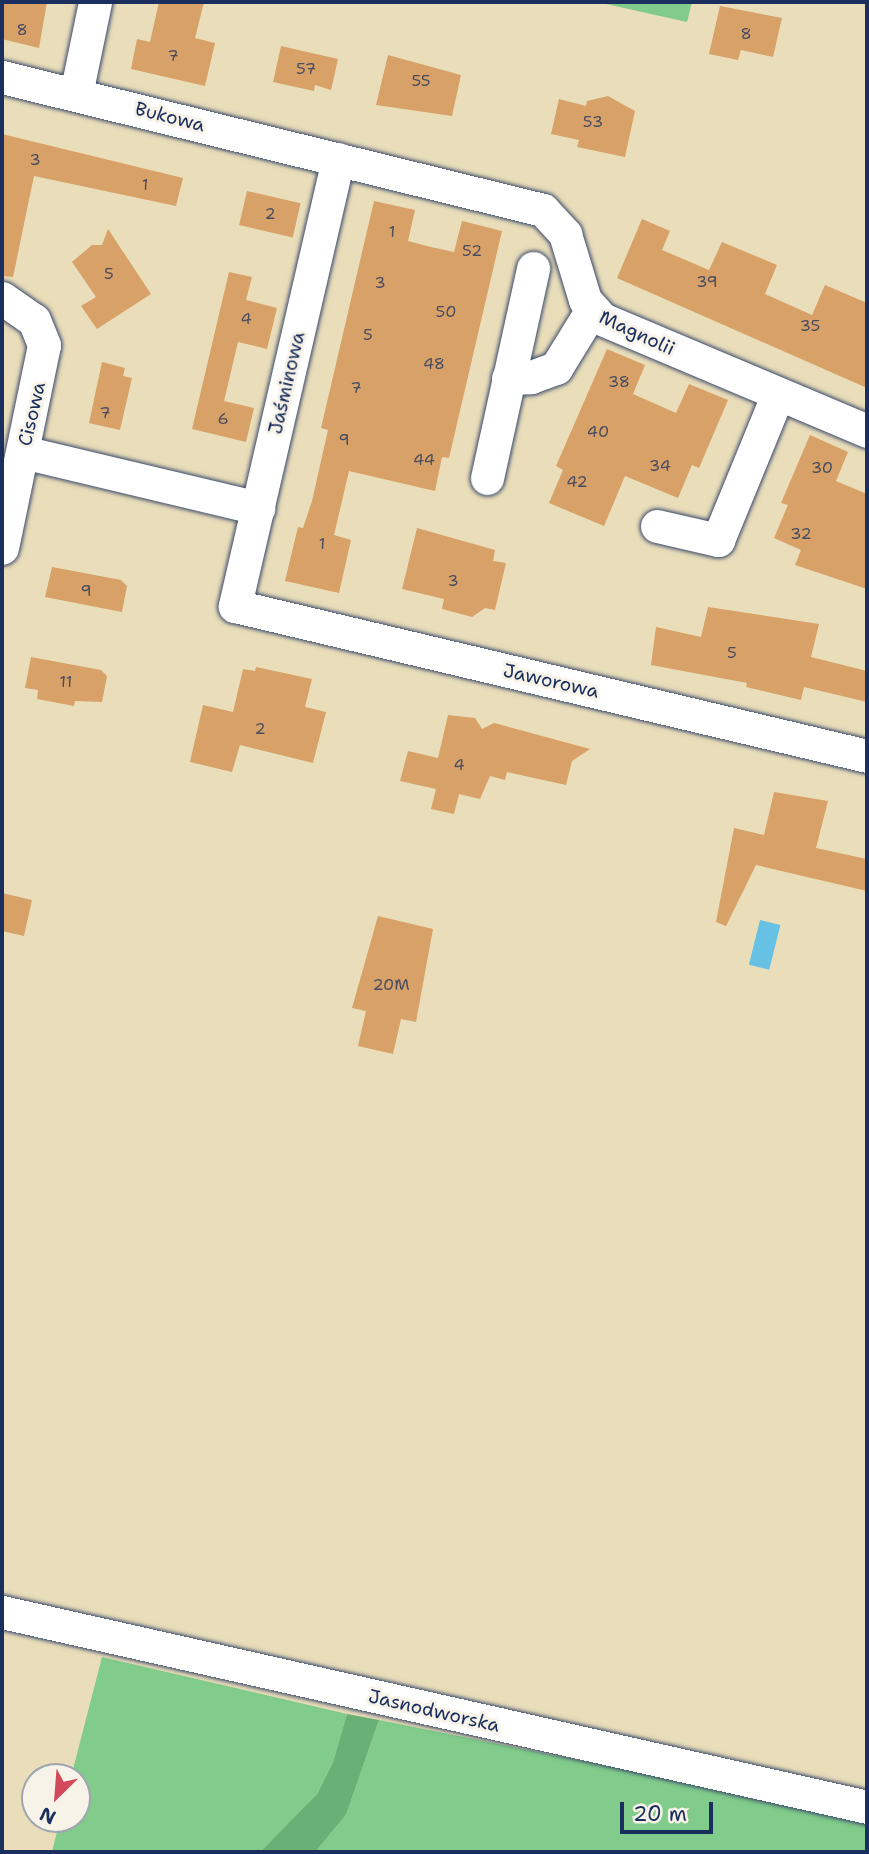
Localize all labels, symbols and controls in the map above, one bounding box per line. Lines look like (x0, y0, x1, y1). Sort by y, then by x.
house number: 8 (16, 20, 28, 40)
house number: 8 (740, 24, 752, 44)
house number: 7 (167, 46, 179, 66)
house number: 57 (296, 59, 316, 79)
house number: 55 (411, 71, 431, 91)
street label: Bukowa (133, 97, 207, 137)
house number: 53 (583, 112, 603, 132)
house number: 3 (29, 150, 41, 170)
house number: 1 (142, 175, 148, 195)
house number: 2 (264, 204, 276, 224)
house number: 1 (389, 222, 395, 242)
house number: 52 (462, 241, 482, 261)
house number: 5 (104, 264, 114, 284)
house number: 39 (696, 272, 718, 292)
house number: 3 (374, 273, 386, 293)
house number: 50 (436, 302, 456, 322)
street label: Magnolii (596, 306, 678, 360)
house number: 4 (240, 309, 252, 329)
house number: 35 (800, 316, 820, 336)
house number: 5 (363, 325, 373, 345)
street label: Jaśminowa (264, 330, 310, 436)
house number: 48 (423, 354, 445, 374)
house number: 38 (608, 372, 630, 392)
house number: 7 (350, 378, 362, 398)
street label: Cisowa (14, 380, 50, 448)
house number: 7 (99, 403, 111, 423)
house number: 6 (217, 409, 229, 429)
house number: 40 (587, 422, 609, 442)
house number: 9 (338, 430, 350, 450)
house number: 44 (413, 450, 435, 470)
house number: 34 (649, 456, 671, 476)
house number: 30 (811, 458, 833, 478)
house number: 42 (566, 472, 588, 492)
house number: 32 (790, 524, 812, 544)
house number: 1 (319, 534, 325, 554)
house number: 3 (447, 571, 459, 591)
house number: 9 (80, 581, 92, 601)
house number: 5 (727, 643, 737, 663)
street label: Jaworowa (501, 659, 601, 703)
house number: 11 (60, 672, 72, 692)
house number: 2 (254, 719, 266, 739)
house number: 4 (453, 755, 465, 775)
house number: 20M (372, 975, 410, 995)
street label: Jasnodworska (366, 1685, 502, 1737)
north arrow (21, 1763, 91, 1833)
scale bar (624, 1787, 717, 1831)
text: 20 m (633, 1800, 687, 1828)
text: N (36, 1801, 60, 1830)

